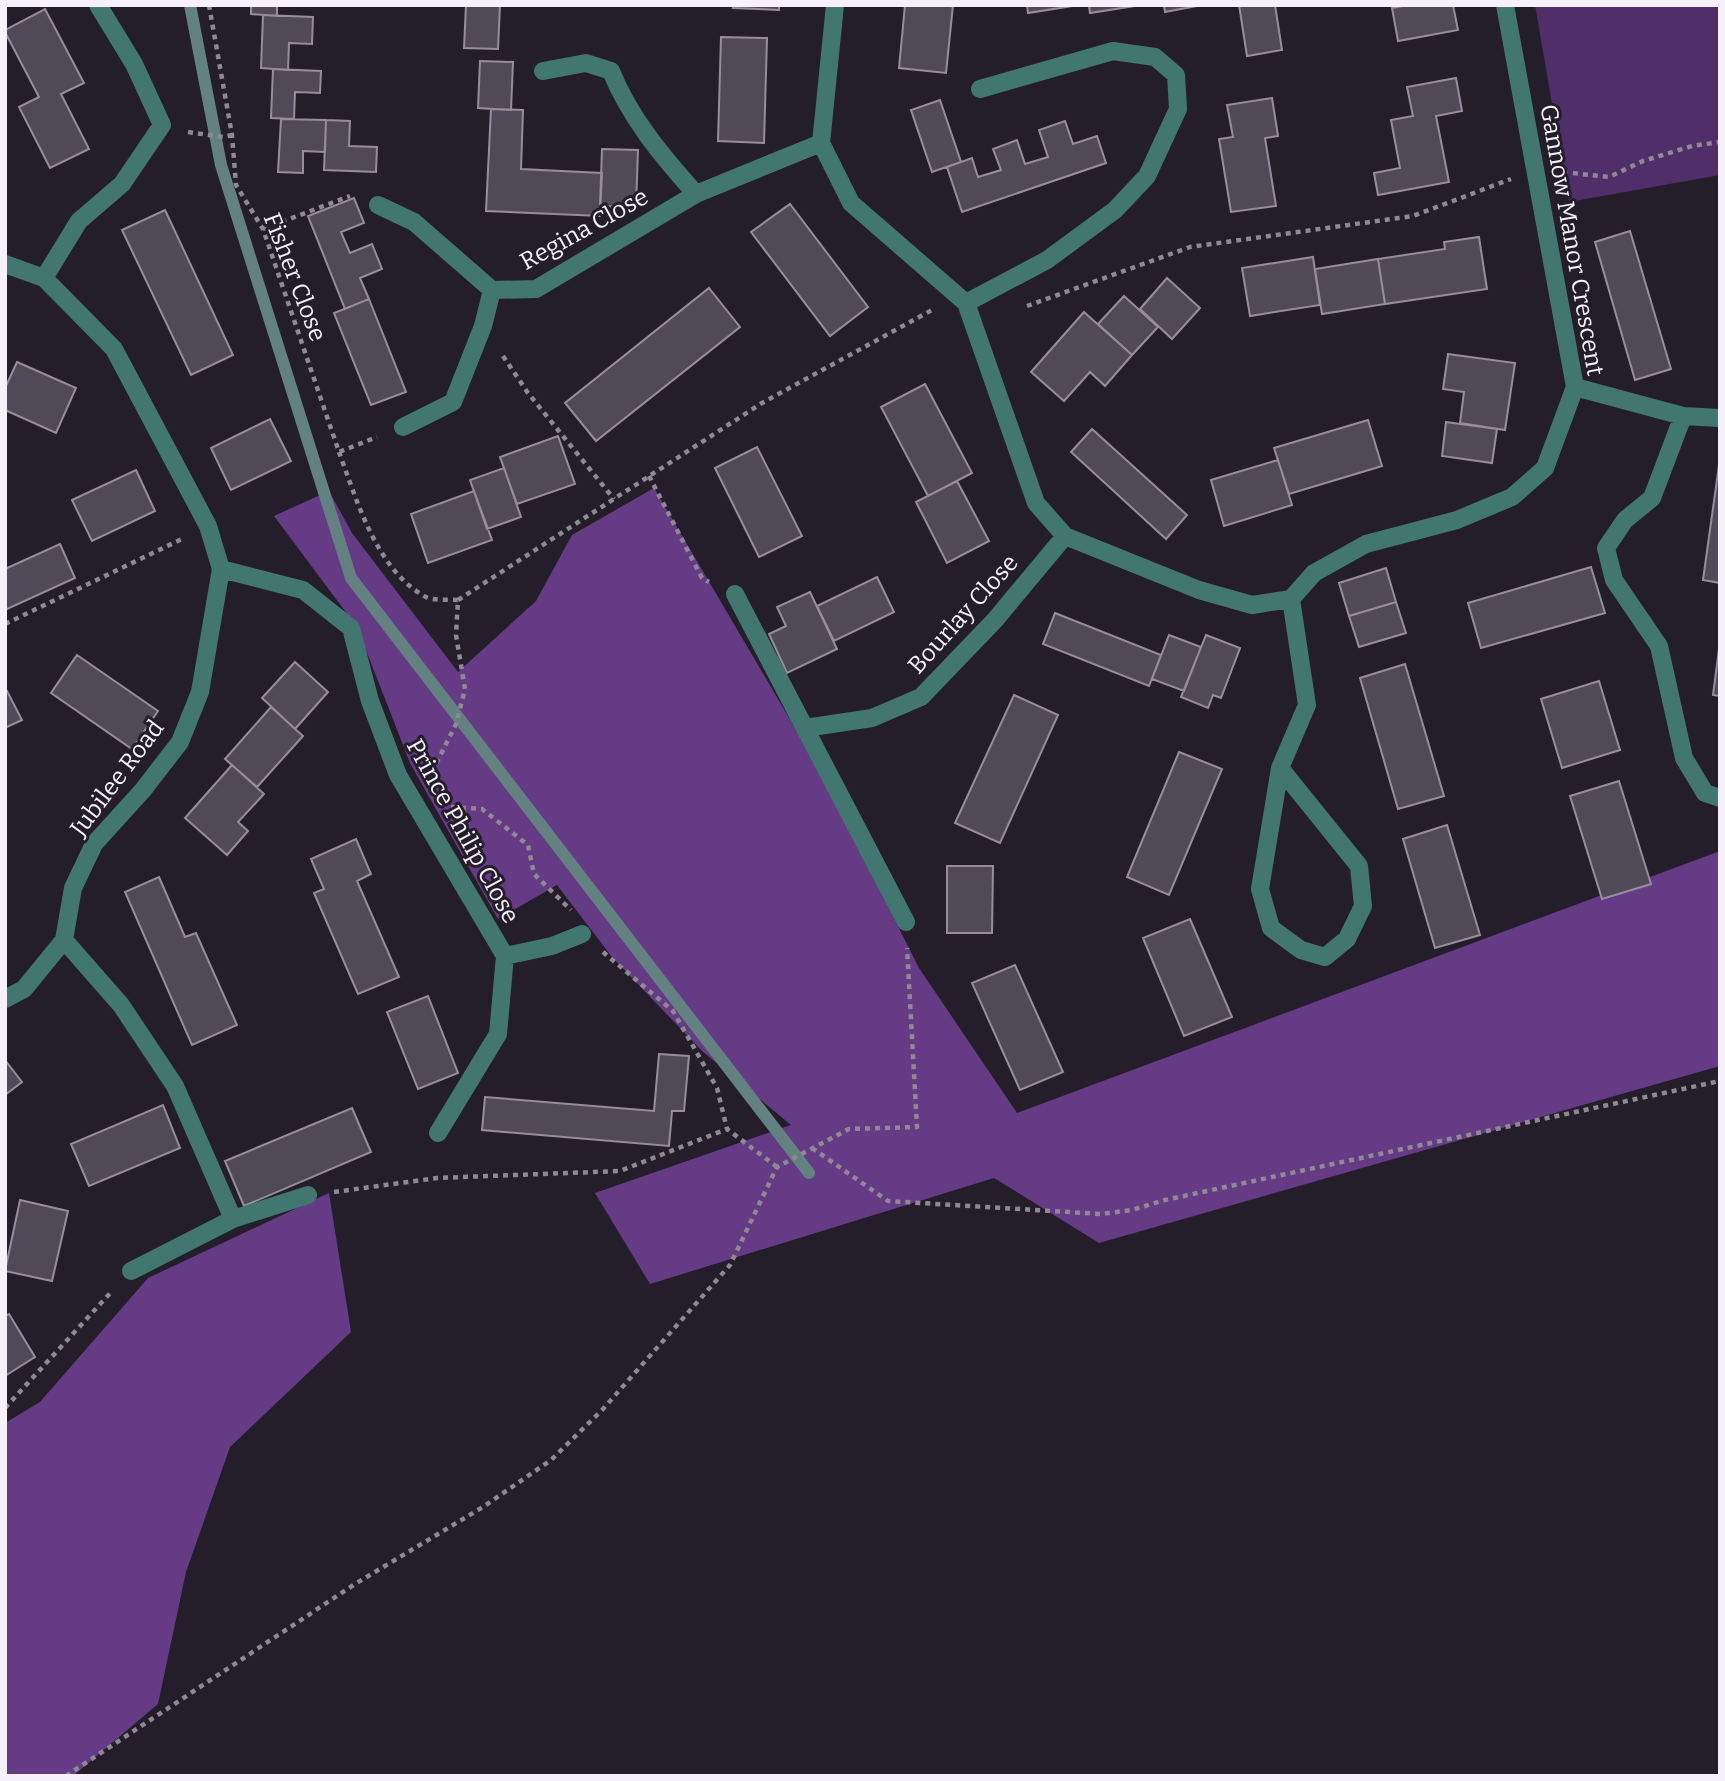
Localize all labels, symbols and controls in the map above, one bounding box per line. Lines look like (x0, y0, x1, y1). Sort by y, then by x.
street label: Gannow Manor Crescent (1534, 102, 1610, 378)
street label: Regina Close (515, 182, 653, 276)
street label: Fisher Close (258, 209, 332, 345)
street label: Bourlay Close (902, 549, 1024, 679)
street label: Jubilee Road (64, 714, 170, 842)
street label: Prince Philip Close (401, 734, 525, 928)

